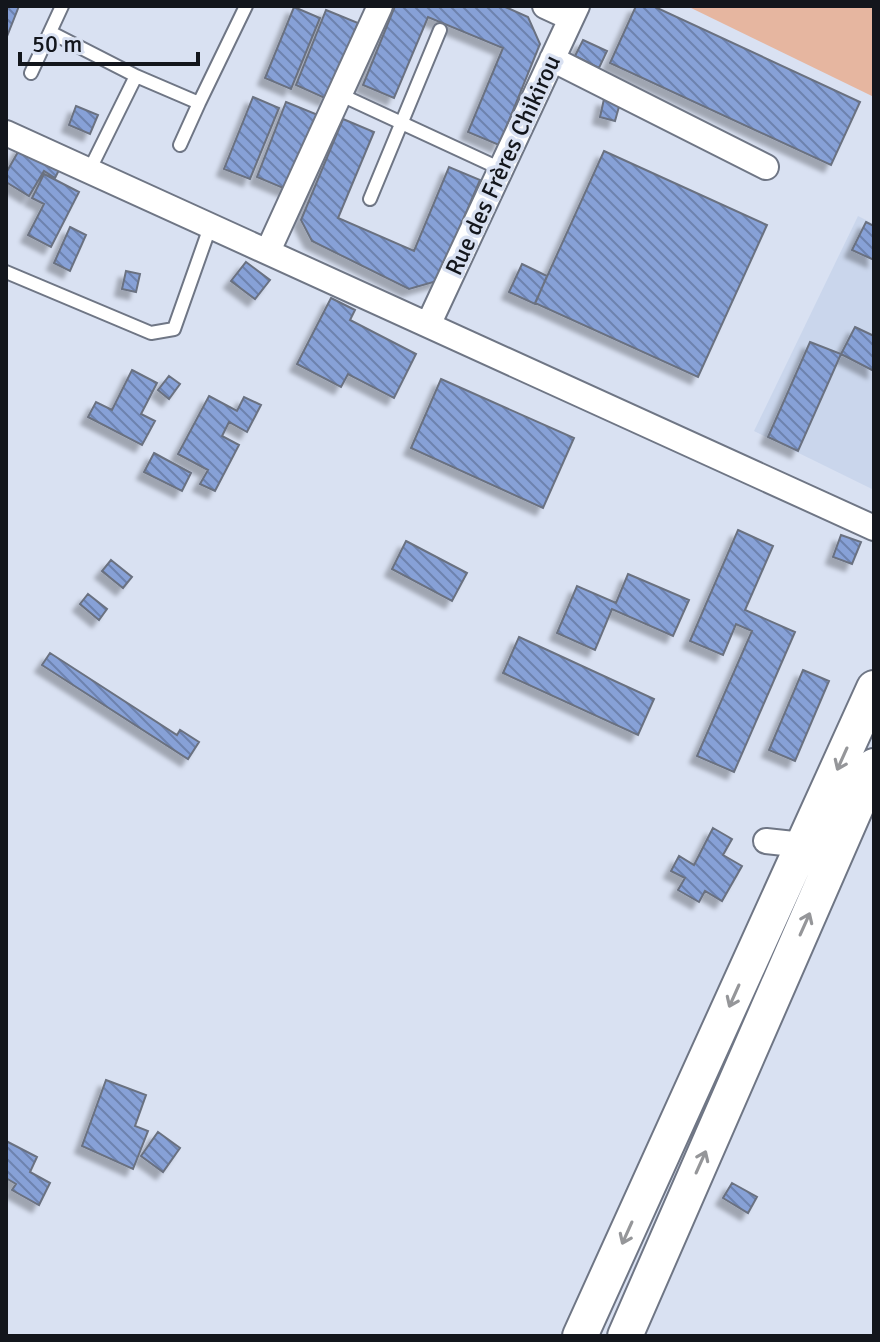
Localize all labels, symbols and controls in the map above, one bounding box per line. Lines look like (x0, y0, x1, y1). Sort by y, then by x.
scale bar (20, 16, 198, 66)
text: 50 m (32, 29, 82, 59)
street label: Rue des Frères Chikirou (439, 50, 567, 280)
one-way arrow (834, 747, 849, 771)
one-way arrow (799, 912, 814, 936)
one-way arrow (726, 983, 741, 1008)
one-way arrow (695, 1150, 710, 1175)
one-way arrow (619, 1220, 634, 1244)

